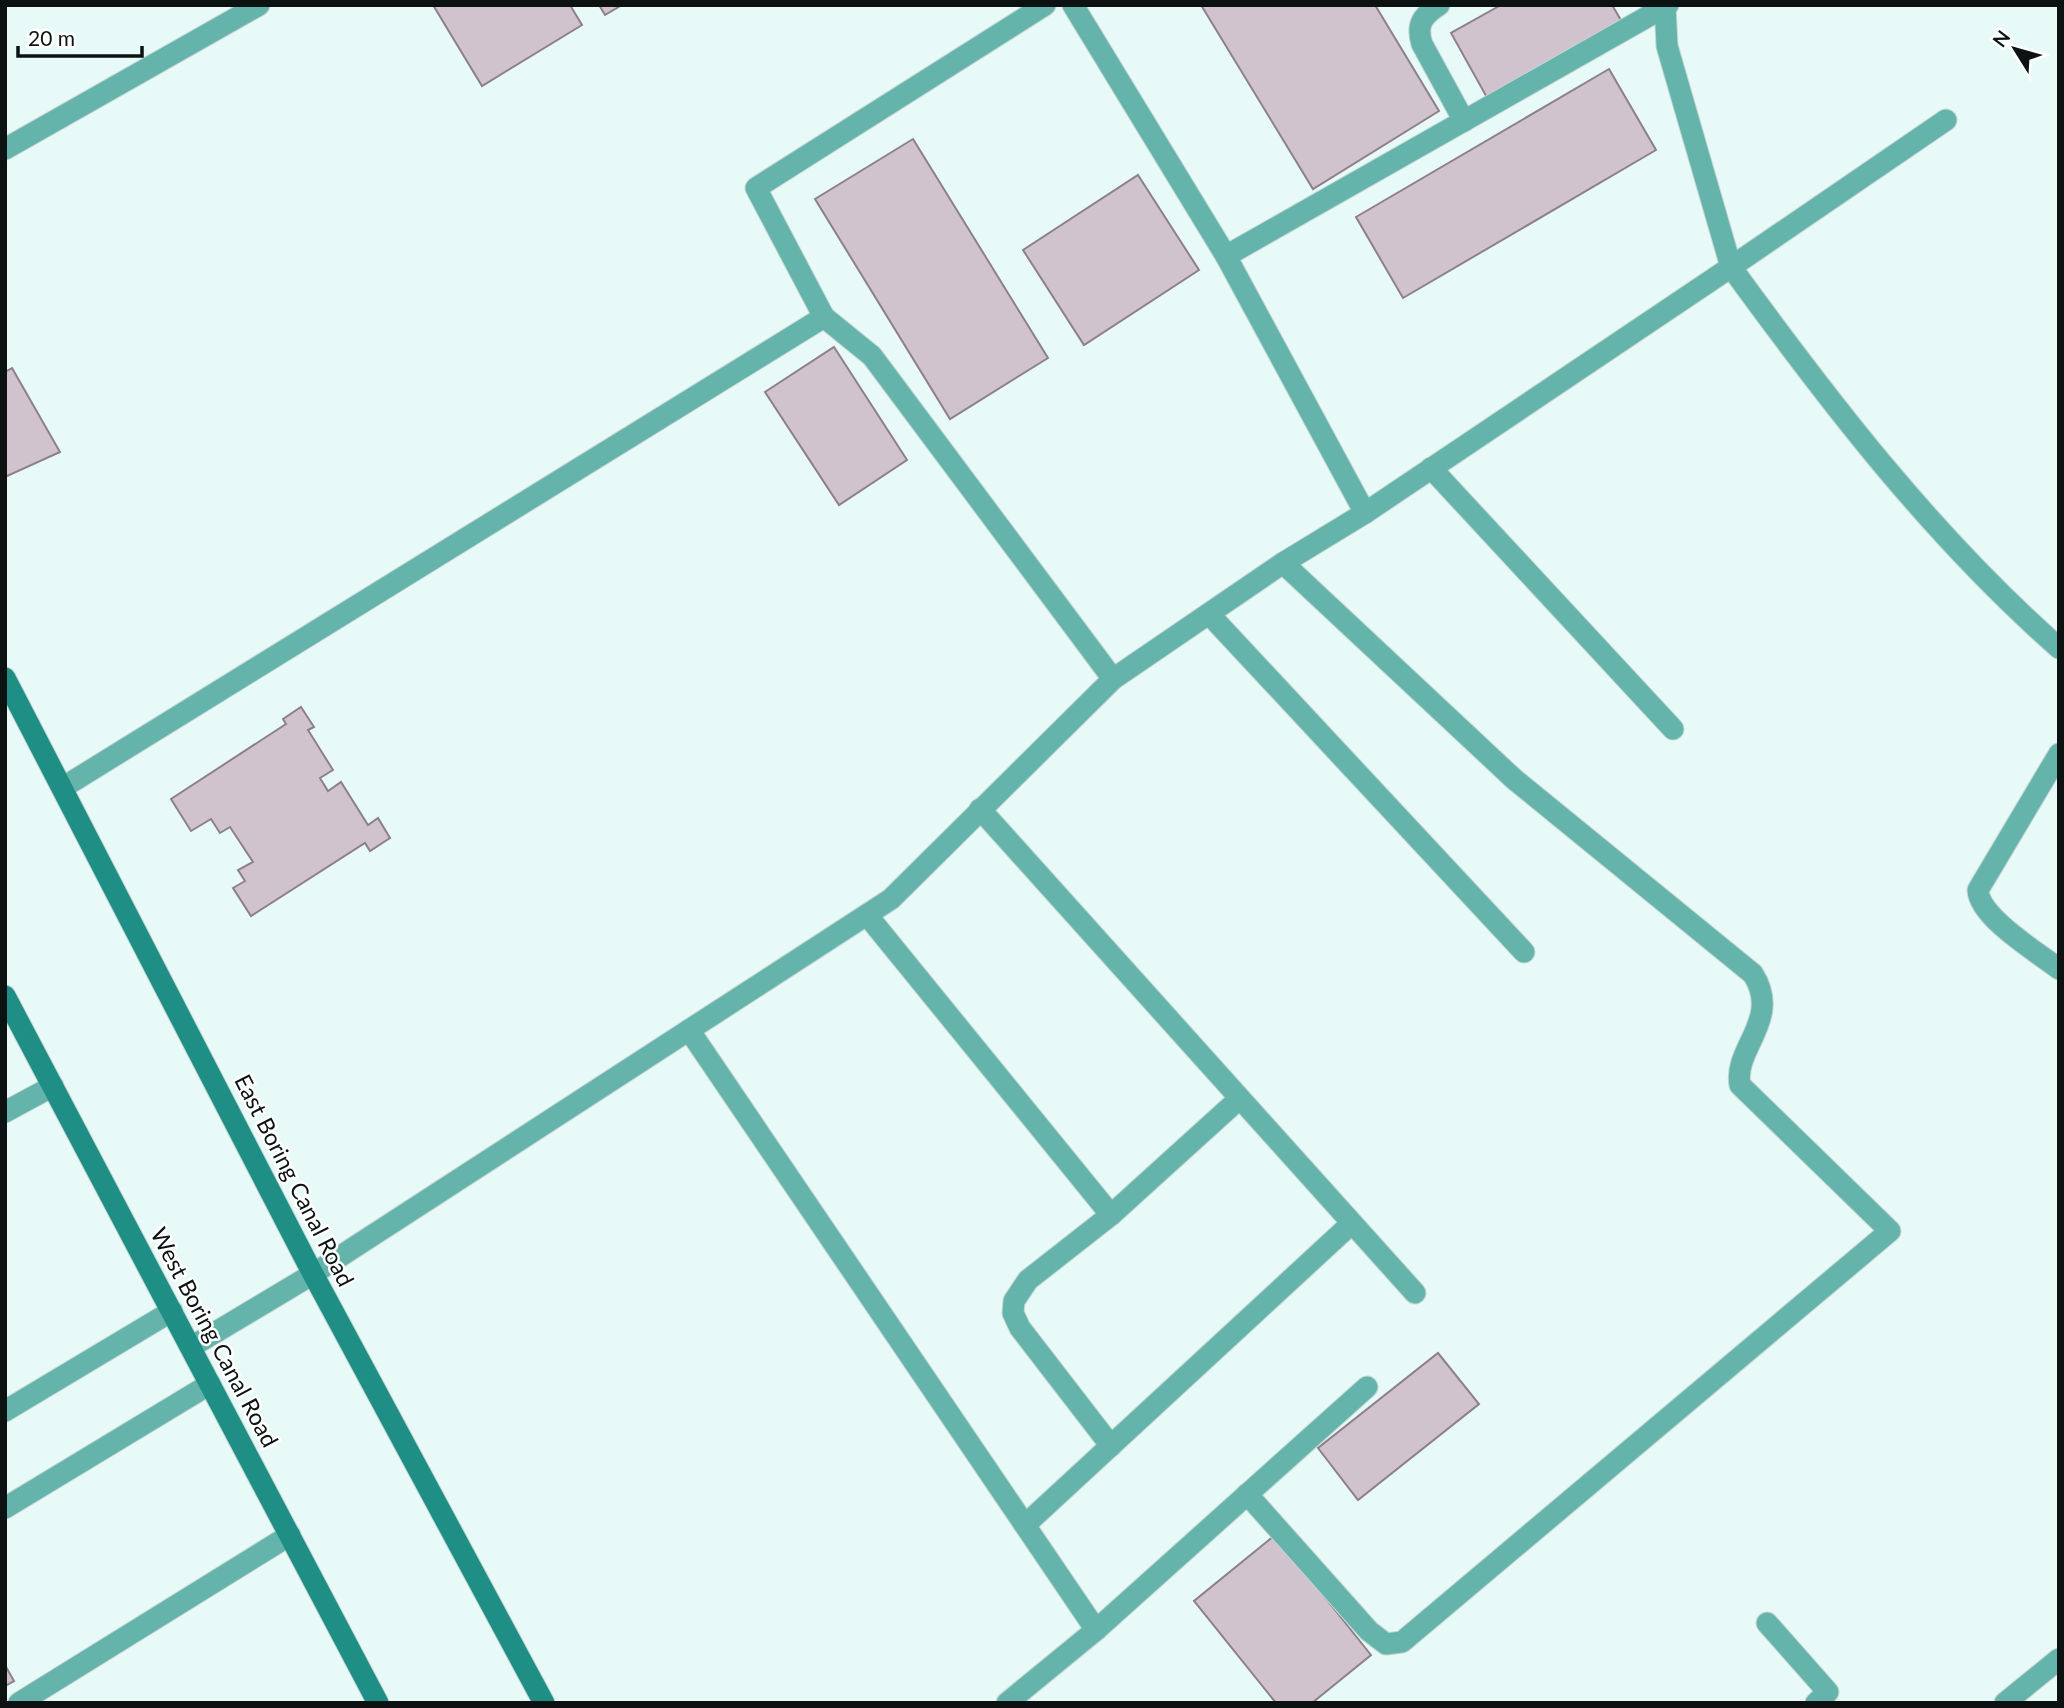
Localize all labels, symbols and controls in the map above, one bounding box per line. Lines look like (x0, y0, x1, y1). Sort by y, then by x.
scale bar (18, 14, 142, 58)
north arrow (1980, 14, 2050, 84)
text: 20 m (28, 25, 75, 50)
text: N (1987, 26, 2015, 51)
street label: East Boring Canal Road (229, 1069, 361, 1291)
street label: West Boring Canal Road (145, 1223, 285, 1451)

